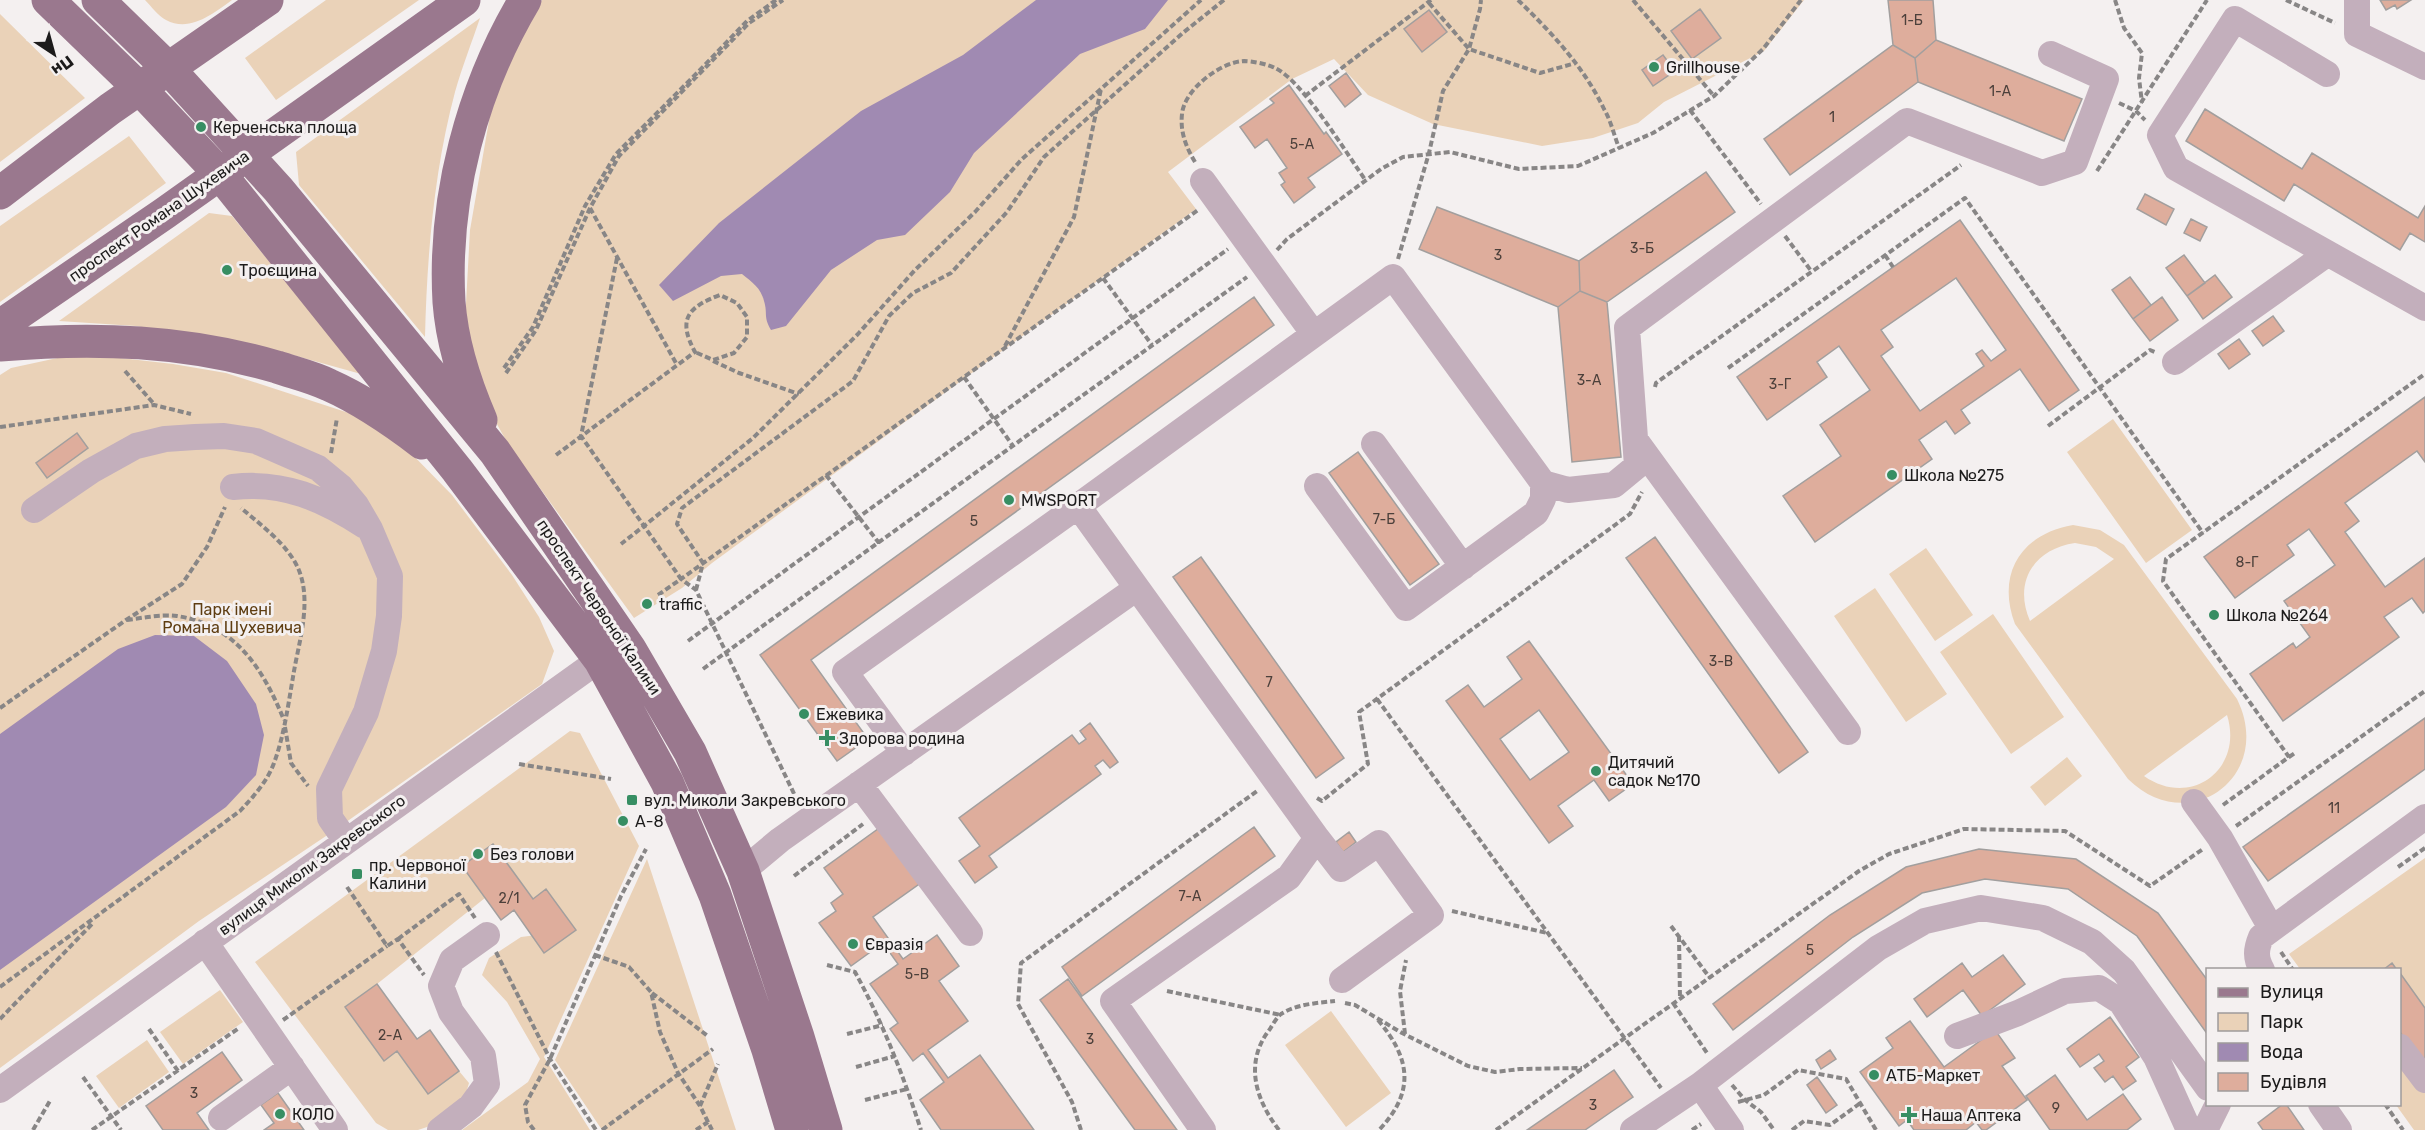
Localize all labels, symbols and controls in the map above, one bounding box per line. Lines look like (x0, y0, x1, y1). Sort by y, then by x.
house number: 1-Б (1901, 12, 1923, 29)
north arrow (24, 24, 84, 84)
text: Пн (48, 52, 77, 80)
place label: Grillhouse (1666, 58, 1740, 77)
marker: Grillhouse (1647, 60, 1661, 74)
house number: 1-А (1989, 83, 2012, 100)
house number: 1 (1829, 109, 1835, 126)
place label: Керченська площа (213, 118, 357, 137)
marker: Керченська площа (194, 120, 208, 134)
house number: 5-А (1290, 136, 1315, 153)
street label: проспект Романа Шухевича (65, 146, 253, 286)
house number: 3-Б (1630, 240, 1654, 257)
house number: 3 (1494, 247, 1502, 264)
place label: Троєщина (239, 261, 317, 280)
marker: Троєщина (220, 263, 234, 277)
house number: 3-А (1577, 372, 1602, 389)
house number: 3-Г (1769, 376, 1792, 393)
place label: Школа №275 (1904, 466, 2004, 485)
marker: Школа №275 (1885, 468, 1899, 482)
place label: MWSPORT (1021, 491, 1097, 510)
marker: MWSPORT (1002, 493, 1016, 507)
house number: 7-Б (1373, 511, 1395, 528)
house number: 5 (970, 513, 978, 530)
street label: проспект Червоної Калини (533, 516, 665, 698)
house number: 8-Г (2236, 554, 2259, 571)
place label: traffic (659, 595, 703, 614)
marker: traffic (640, 597, 654, 611)
park label: Парк імені Романа Шухевича (162, 600, 302, 637)
place label: Школа №264 (2226, 606, 2328, 625)
marker: Школа №264 (2207, 608, 2221, 622)
house number: 3-В (1709, 653, 1733, 670)
house number: 7 (1265, 674, 1273, 691)
place label: Ежевика (816, 705, 884, 724)
marker: Ежевика (797, 707, 811, 721)
place label: Здорова родина (839, 729, 965, 748)
marker: Здорова родина (820, 731, 834, 745)
place label: Дитячий садок №170 (1608, 753, 1701, 790)
marker: Дитячий садок №170 (1589, 764, 1603, 778)
street label: вулиця Миколи Закревського (215, 791, 409, 939)
place label: вул. Миколи Закревського (644, 791, 846, 810)
marker: вул. Миколи Закревського (625, 793, 639, 807)
house number: 11 (2328, 800, 2340, 817)
place label: А-8 (635, 812, 664, 831)
marker: А-8 (616, 814, 630, 828)
place label: Без голови (490, 845, 574, 864)
marker: Без голови (471, 847, 485, 861)
place label: пр. Червоної Калини (369, 856, 467, 893)
marker: пр. Червоної Калини (350, 867, 364, 881)
house number: 7-А (1179, 888, 1202, 905)
house number: 2/1 (499, 890, 519, 907)
place label: Євразія (865, 935, 923, 954)
marker: Євразія (846, 937, 860, 951)
house number: 5 (1806, 942, 1814, 959)
house number: 5-В (905, 966, 929, 983)
legend (2206, 968, 2401, 1106)
text: Вулиця (2260, 981, 2324, 1003)
text: Парк (2260, 1011, 2304, 1033)
house number: 2-А (378, 1027, 403, 1044)
house number: 3 (1086, 1031, 1094, 1048)
text: Вода (2260, 1041, 2303, 1063)
place label: АТБ-Маркет (1886, 1066, 1980, 1085)
marker: АТБ-Маркет (1867, 1068, 1881, 1082)
text: Будівля (2260, 1071, 2327, 1093)
house number: 3 (190, 1085, 198, 1102)
house number: 3 (1589, 1097, 1597, 1114)
house number: 9 (2052, 1100, 2060, 1117)
place label: КОЛО (292, 1105, 334, 1124)
place label: Наша Аптека (1921, 1106, 2021, 1125)
marker: КОЛО (273, 1107, 287, 1121)
marker: Наша Аптека (1902, 1108, 1916, 1122)

